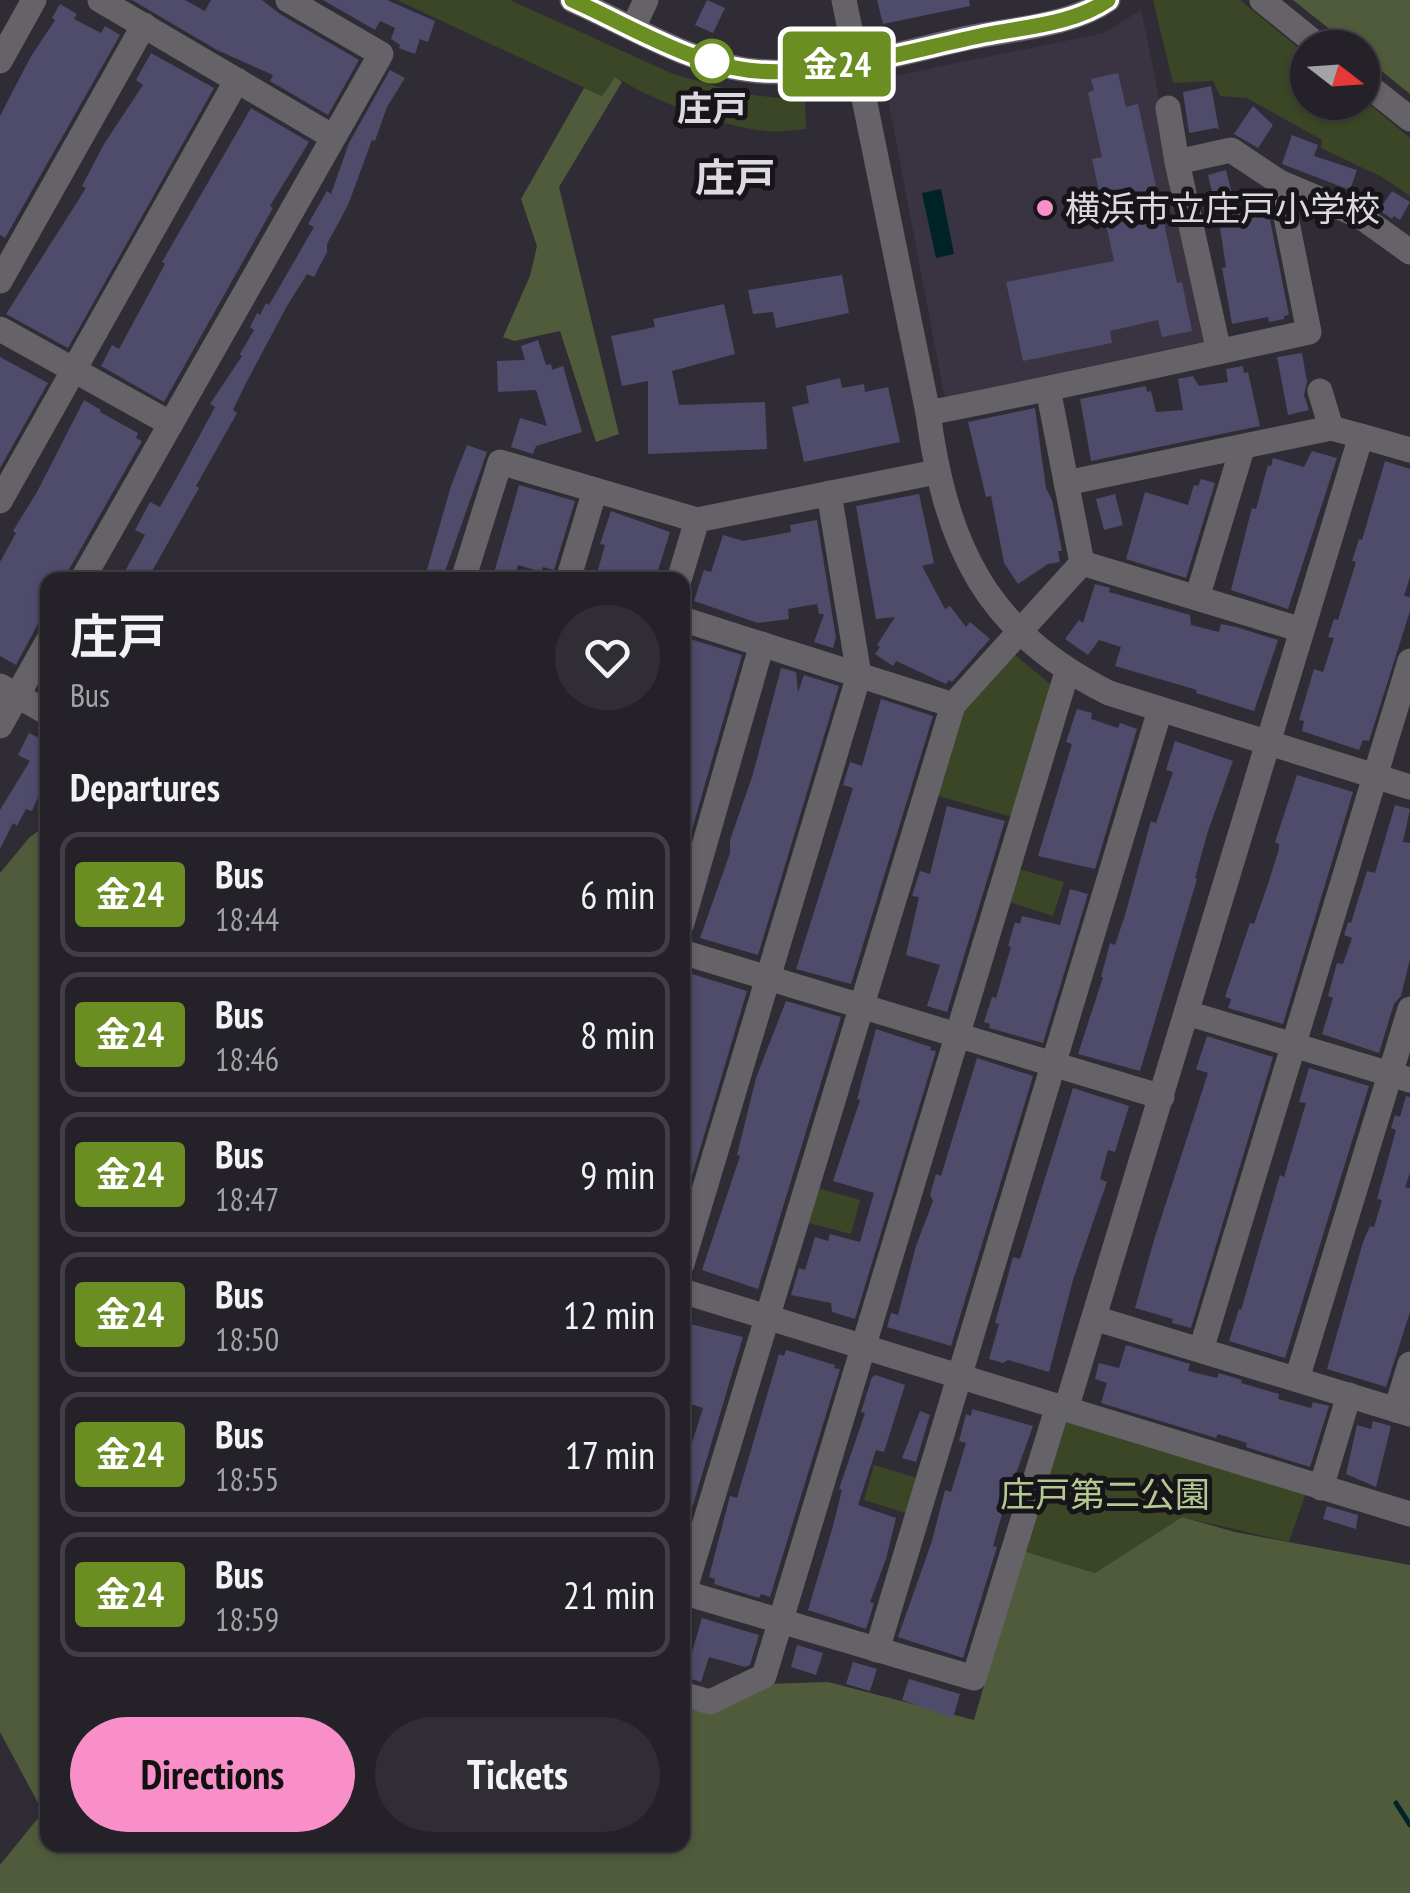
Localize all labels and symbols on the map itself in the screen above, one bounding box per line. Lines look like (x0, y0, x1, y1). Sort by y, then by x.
north arrow (1290, 30, 1380, 120)
line badge: 金24 (780, 32, 894, 96)
marker: 庄戸 (691, 40, 733, 82)
place label: 庄戸 (677, 85, 747, 131)
district label: 庄戸 (695, 151, 775, 203)
place label: 横浜市立庄戸小学校 (1065, 185, 1380, 231)
marker: 横浜市立庄戸小学校 (1034, 197, 1056, 219)
park label: 庄戸第二公園 (1000, 1471, 1210, 1517)

